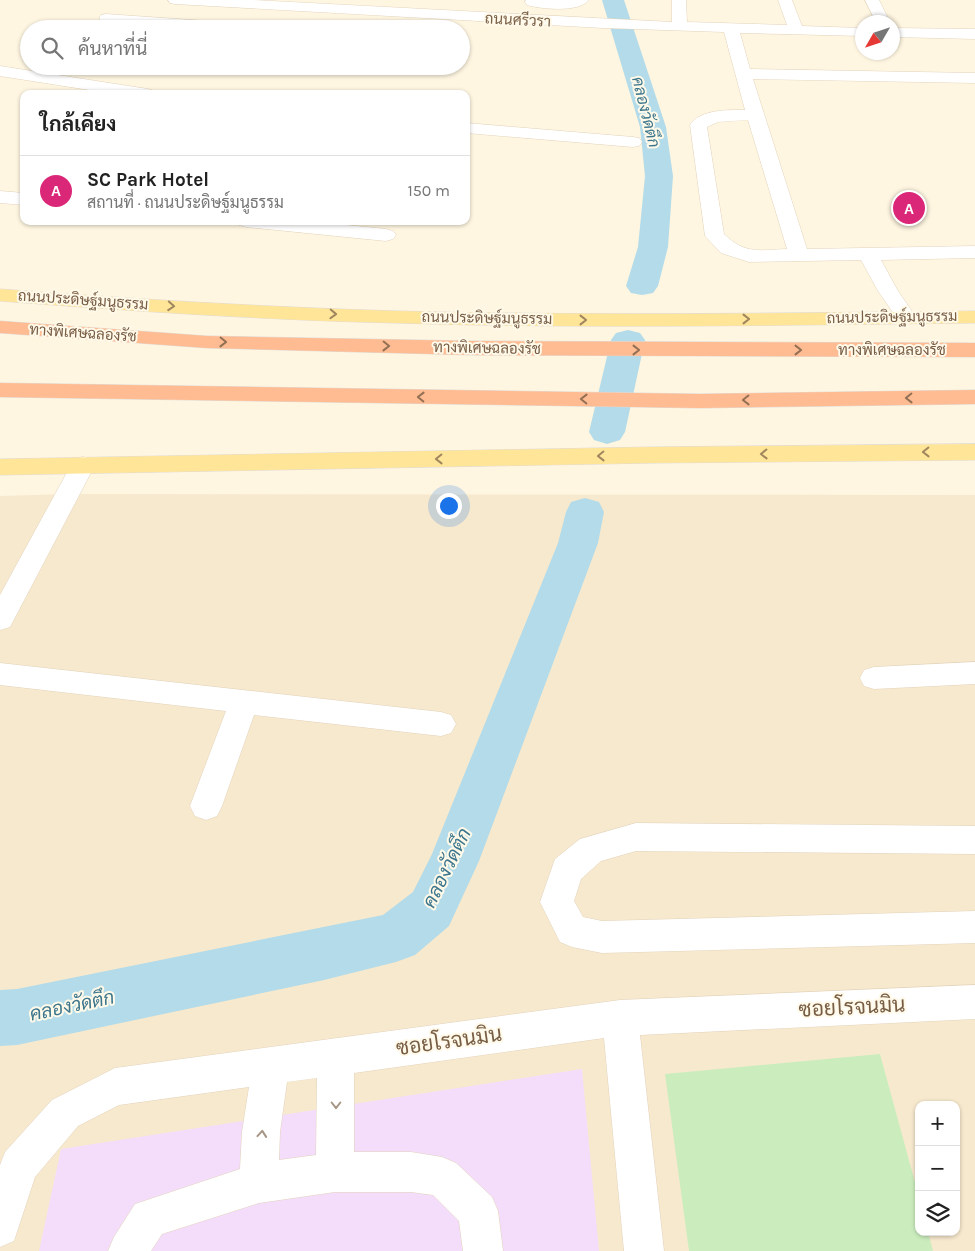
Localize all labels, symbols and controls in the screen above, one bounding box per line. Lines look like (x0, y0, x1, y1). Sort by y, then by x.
street label: ถนนศรีวรา (484, 8, 552, 31)
north arrow (855, 15, 900, 60)
search box (20, 20, 470, 75)
icon: search (38, 34, 66, 62)
text: ค้นหาที่นี่ (78, 38, 147, 60)
water label: คลองวัดตึก (628, 74, 665, 149)
text: ใกล้เคียง (40, 112, 116, 136)
text: SC Park Hotel (87, 169, 209, 191)
text: A (51, 181, 61, 200)
text: 150 m (407, 181, 450, 200)
pin: A (893, 189, 925, 227)
text: สถานที่ · ถนนประดิษฐ์มนูธรรม (87, 193, 284, 212)
street label: ถนนประดิษฐ์มนูธรรม (17, 285, 149, 315)
one-way arrow (167, 301, 175, 312)
street label: ถนนประดิษฐ์มนูธรรม (826, 306, 958, 328)
street label: ถนนประดิษฐ์มนูธรรม (421, 307, 553, 329)
one-way arrow (329, 309, 337, 320)
one-way arrow (742, 313, 750, 324)
one-way arrow (580, 315, 587, 325)
street label: ทางพิเศษฉลองรัช (29, 320, 137, 346)
one-way arrow (220, 337, 227, 347)
street label: ทางพิเศษฉลองรัช (433, 338, 541, 358)
one-way arrow (382, 341, 390, 351)
street label: ทางพิเศษฉลองรัช (838, 341, 946, 359)
one-way arrow (632, 344, 640, 355)
one-way arrow (794, 345, 802, 355)
one-way arrow (417, 391, 425, 402)
one-way arrow (905, 393, 912, 403)
one-way arrow (580, 394, 588, 404)
one-way arrow (742, 395, 750, 405)
one-way arrow (922, 447, 930, 457)
one-way arrow (760, 449, 768, 459)
one-way arrow (597, 451, 605, 461)
one-way arrow (435, 454, 442, 464)
your location (436, 493, 462, 519)
water label: คลองวัดตึก (417, 824, 476, 911)
water label: คลองวัดตึก (28, 985, 116, 1026)
street label: ซอยโรจนมิน (798, 991, 906, 1022)
street label: ซอยโรจนมิน (394, 1021, 504, 1060)
map controls (915, 1101, 960, 1236)
button: + (915, 1101, 960, 1146)
one-way arrow (331, 1102, 341, 1109)
one-way arrow (256, 1130, 267, 1138)
button: − (915, 1146, 960, 1191)
button: layers (915, 1191, 960, 1236)

